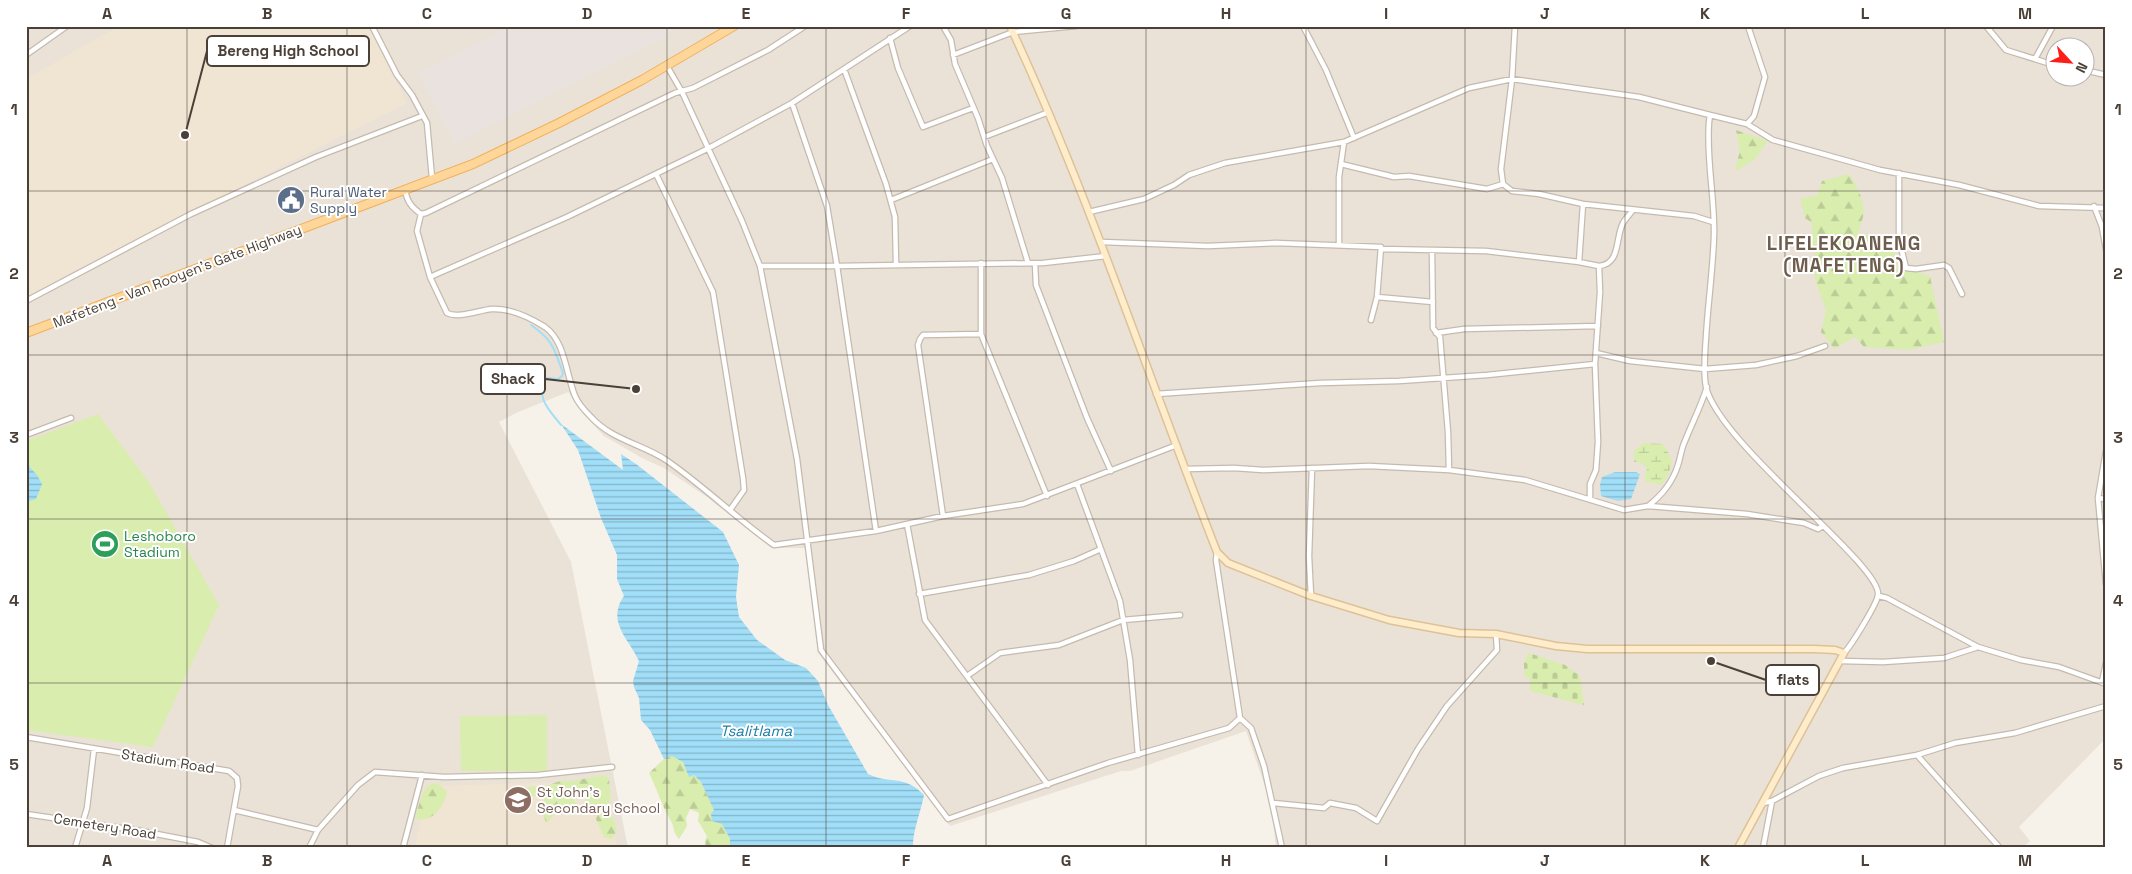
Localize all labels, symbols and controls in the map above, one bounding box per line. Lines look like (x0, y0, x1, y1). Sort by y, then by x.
text: A (102, 3, 112, 24)
text: B (262, 3, 272, 24)
text: C (422, 3, 432, 24)
text: D (582, 3, 592, 24)
text: E (742, 3, 751, 24)
text: F (902, 3, 911, 24)
text: G (1061, 3, 1071, 24)
text: H (1221, 3, 1231, 24)
text: I (1384, 3, 1388, 24)
text: J (1540, 3, 1550, 24)
text: K (1700, 3, 1710, 24)
text: L (1861, 3, 1870, 24)
text: M (2018, 3, 2032, 24)
callout: Bereng High School (207, 36, 369, 66)
north arrow (2044, 38, 2094, 88)
text: Bereng High School (217, 41, 359, 60)
text: N (2072, 60, 2092, 76)
text: 1 (10, 99, 18, 120)
text: 1 (2114, 99, 2122, 120)
place label: Rural Water Supply (310, 183, 387, 217)
public building icon: Rural Water Supply (276, 185, 306, 215)
street label: Mafeteng - Van Rooyen's Gate Highway (50, 220, 304, 332)
district label: LIFELEKOANENG (MAFETENG) (1767, 231, 1921, 278)
text: 2 (9, 263, 19, 284)
text: 2 (2113, 263, 2123, 284)
callout: Shack (481, 364, 545, 394)
text: Shack (491, 369, 536, 388)
text: 3 (9, 427, 19, 448)
text: 3 (2113, 427, 2123, 448)
place label: Leshoboro Stadium (124, 527, 196, 561)
sports icon: Leshoboro Stadium (90, 529, 120, 559)
text: 4 (9, 590, 19, 611)
text: 4 (2113, 590, 2123, 611)
callout: flats (1766, 665, 1819, 695)
text: flats (1777, 670, 1810, 689)
water label: Tsalitlama (720, 721, 792, 740)
street label: Stadium Road (120, 745, 216, 777)
text: 5 (9, 754, 19, 775)
text: 5 (2113, 754, 2123, 775)
place label: St John's Secondary School (537, 783, 660, 817)
school or university icon: St John's Secondary School (503, 785, 533, 815)
street label: Cemetery Road (52, 809, 158, 843)
text: A (102, 850, 112, 871)
text: B (262, 850, 272, 871)
text: C (422, 850, 432, 871)
text: D (582, 850, 592, 871)
text: E (742, 850, 751, 871)
text: F (902, 850, 911, 871)
text: G (1061, 850, 1071, 871)
text: H (1221, 850, 1231, 871)
text: I (1384, 850, 1388, 871)
text: J (1540, 850, 1550, 871)
text: K (1700, 850, 1710, 871)
text: L (1861, 850, 1870, 871)
text: M (2018, 850, 2032, 871)

